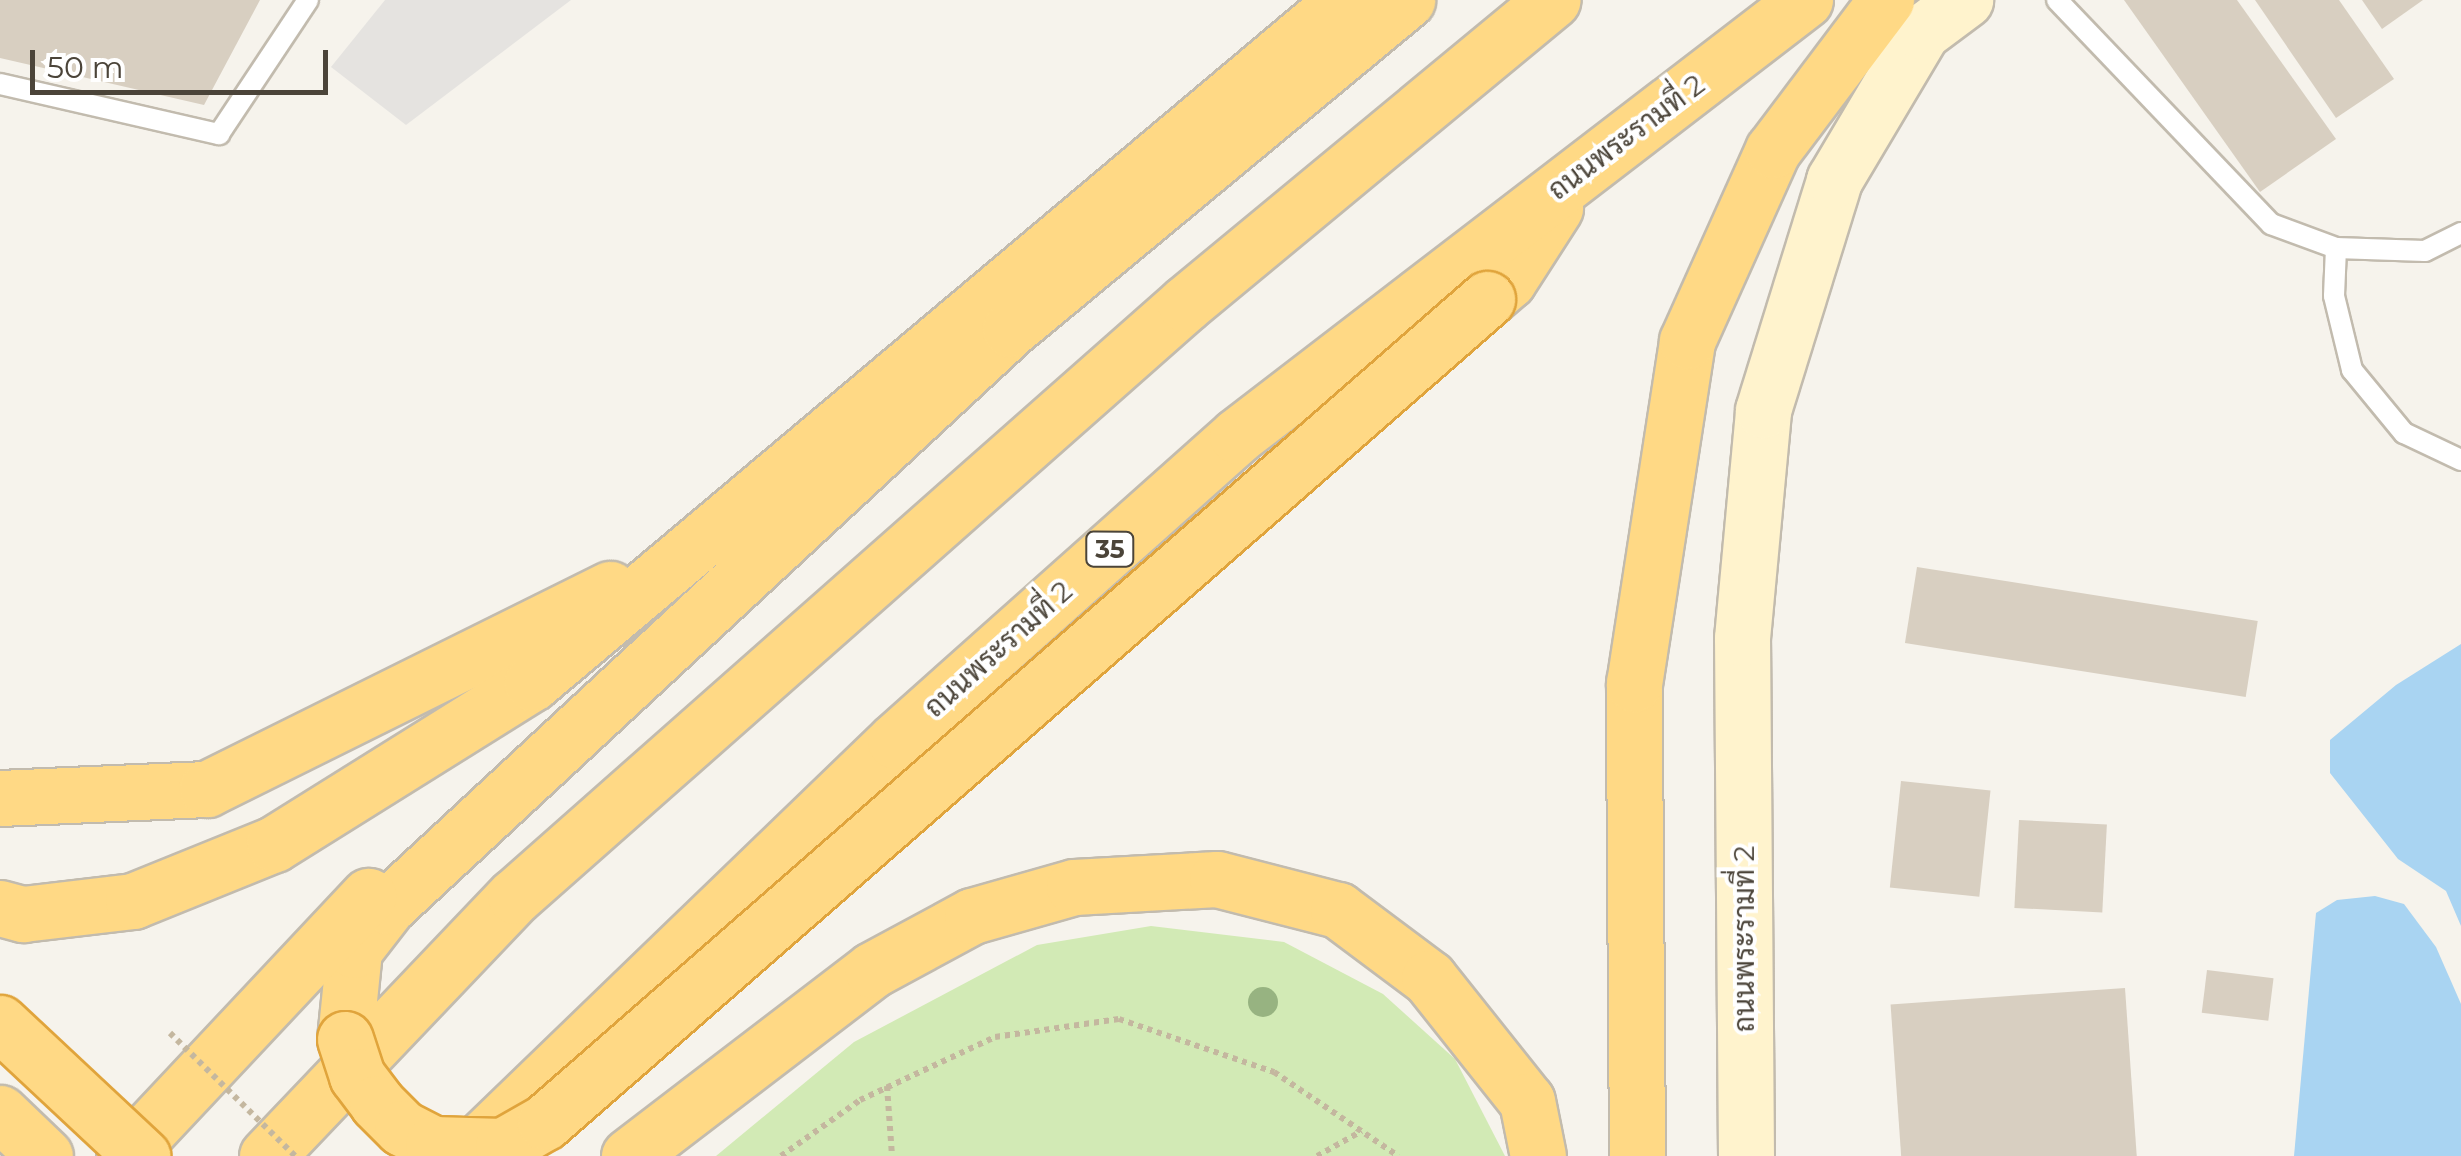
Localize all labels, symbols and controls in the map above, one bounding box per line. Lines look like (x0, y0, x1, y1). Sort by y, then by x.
scale bar (35, 30, 332, 92)
text: 50 m (47, 49, 124, 86)
street label: ถนนพระรามที่ 2 (1541, 67, 1711, 207)
road number: 35 (1085, 529, 1135, 569)
street label: ถนนพระรามที่ 2 (917, 574, 1079, 724)
street label: ถนนพระรามที่ 2 (1727, 846, 1761, 1032)

